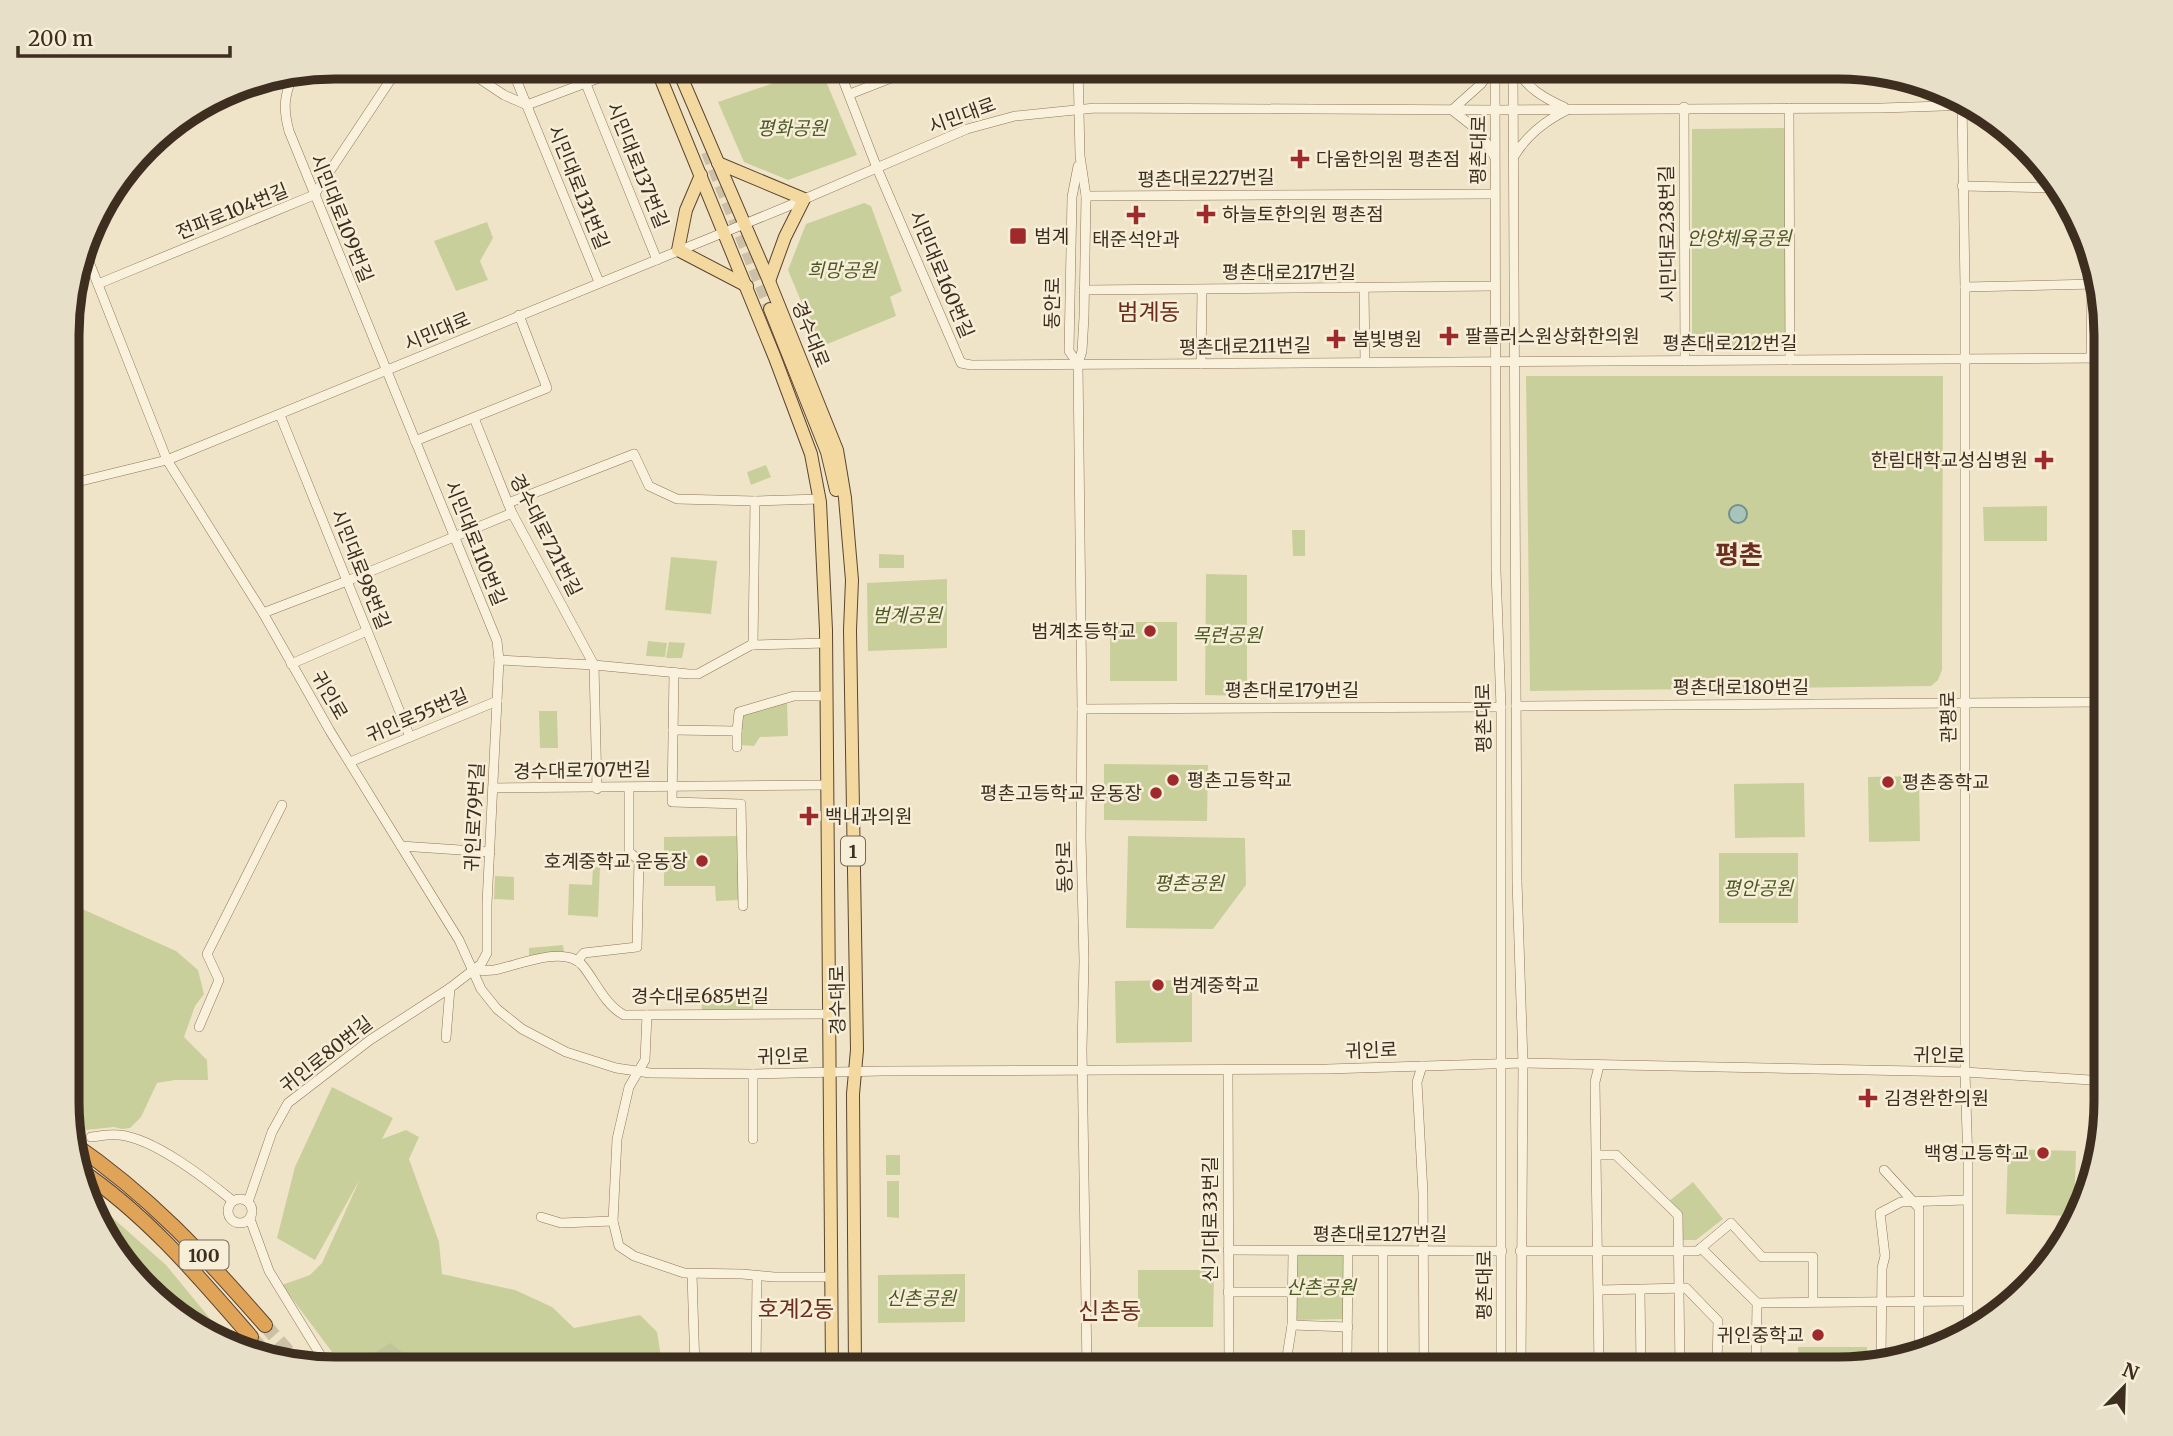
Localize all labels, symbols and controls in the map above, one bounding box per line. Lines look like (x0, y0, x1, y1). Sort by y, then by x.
scale bar (18, 14, 229, 58)
text: 200 m (28, 25, 93, 52)
street label: 시민대로 (925, 92, 999, 138)
street label: 시민대로137번길 (602, 98, 674, 232)
street label: 평촌대로 (1465, 115, 1491, 185)
park label: 평화공원 (757, 116, 828, 140)
street label: 시민대로131번길 (543, 121, 615, 253)
place label: 다움한의원 평촌점 (1316, 147, 1460, 171)
marker: 다움한의원 평촌점 (1290, 149, 1310, 169)
street label: 시민대로109번길 (305, 150, 379, 286)
street label: 평촌대로227번길 (1137, 165, 1275, 191)
street label: 시민대로238번길 (1654, 165, 1680, 303)
street label: 전파로104번길 (172, 178, 292, 244)
place label: 하늘토한의원 평촌점 (1222, 202, 1384, 226)
marker: 하늘토한의원 평촌점 (1196, 204, 1216, 224)
marker: 태준석안과 (1126, 205, 1146, 225)
street label: 시민대로160번길 (904, 207, 980, 341)
place label: 범계 (1034, 224, 1069, 248)
marker: 범계 (1008, 226, 1028, 246)
park label: 안양체육공원 (1687, 226, 1793, 250)
place label: 태준석안과 (1092, 227, 1180, 251)
park label: 희망공원 (807, 258, 878, 282)
street label: 평촌대로217번길 (1222, 260, 1356, 284)
street label: 동안로 (1040, 277, 1064, 329)
street label: 경수대로 (787, 297, 835, 371)
district label: 범계동 (1117, 297, 1181, 326)
street label: 시민대로 (400, 306, 474, 356)
place label: 팔플러스원상화한의원 (1465, 324, 1640, 348)
marker: 팔플러스원상화한의원 (1439, 326, 1459, 346)
place label: 봄빛병원 (1352, 327, 1422, 351)
marker: 봄빛병원 (1326, 329, 1346, 349)
street label: 평촌대로212번길 (1662, 331, 1798, 355)
street label: 평촌대로211번길 (1179, 333, 1311, 359)
place label: 한림대학교성심병원 (1871, 448, 2028, 472)
marker: 한림대학교성심병원 (2034, 450, 2054, 470)
street label: 경수대로721번길 (505, 470, 587, 600)
street label: 시민대로110번길 (440, 477, 512, 609)
street label: 시민대로98번길 (326, 505, 396, 633)
district label: 평촌 (1715, 538, 1763, 571)
park label: 범계공원 (872, 603, 943, 627)
place label: 범계초등학교 (1031, 619, 1136, 643)
marker: 범계초등학교 (1142, 623, 1158, 639)
park label: 목련공원 (1192, 623, 1263, 647)
street label: 귀인로 (306, 666, 354, 724)
street label: 평촌대로180번길 (1673, 675, 1809, 699)
street label: 평촌대로179번길 (1225, 678, 1359, 702)
street label: 귀인로55번길 (362, 683, 472, 747)
street label: 평촌대로 (1470, 683, 1496, 753)
street label: 관평로 (1936, 691, 1960, 743)
street label: 경수대로707번길 (513, 757, 651, 783)
street label: 귀인로79번길 (459, 762, 489, 872)
place label: 평촌고등학교 (1187, 768, 1292, 792)
place label: 평촌중학교 (1902, 770, 1989, 794)
marker: 평촌고등학교 (1165, 772, 1181, 788)
marker: 평촌중학교 (1880, 774, 1896, 790)
place label: 평촌고등학교 운동장 (980, 781, 1142, 805)
marker: 평촌고등학교 운동장 (1148, 785, 1164, 801)
place label: 백내과의원 (825, 804, 912, 828)
marker: 백내과의원 (799, 806, 819, 826)
road number: 1 (841, 836, 865, 866)
street label: 동안로 (1052, 841, 1076, 893)
place label: 호계중학교 운동장 (544, 849, 688, 873)
marker: 호계중학교 운동장 (694, 853, 710, 869)
park label: 평촌공원 (1154, 871, 1225, 895)
park label: 평안공원 (1723, 876, 1794, 900)
street label: 경수대로 (824, 965, 850, 1035)
place label: 범계중학교 (1172, 973, 1259, 997)
marker: 범계중학교 (1150, 977, 1166, 993)
street label: 경수대로685번길 (631, 984, 769, 1008)
street label: 귀인로80번길 (275, 1010, 377, 1098)
street label: 귀인로 (1344, 1037, 1398, 1063)
street label: 귀인로 (1913, 1043, 1965, 1067)
street label: 귀인로 (757, 1044, 809, 1068)
place label: 김경완한의원 (1884, 1086, 1989, 1110)
marker: 김경완한의원 (1858, 1088, 1878, 1108)
place label: 백영고등학교 (1924, 1141, 2029, 1165)
marker: 백영고등학교 (2035, 1145, 2051, 1161)
street label: 신기대로33번길 (1198, 1156, 1222, 1282)
street label: 평촌대로127번길 (1313, 1222, 1447, 1246)
road number: 100 (180, 1240, 228, 1270)
street label: 평촌대로 (1472, 1250, 1496, 1320)
park label: 산촌공원 (1286, 1275, 1357, 1299)
park label: 신촌공원 (886, 1286, 957, 1310)
district label: 호계2동 (757, 1294, 835, 1323)
district label: 신촌동 (1078, 1296, 1142, 1325)
place label: 귀인중학교 (1717, 1323, 1804, 1347)
marker: 귀인중학교 (1810, 1327, 1826, 1343)
north arrow (2089, 1352, 2159, 1422)
text: N (2119, 1357, 2142, 1385)

